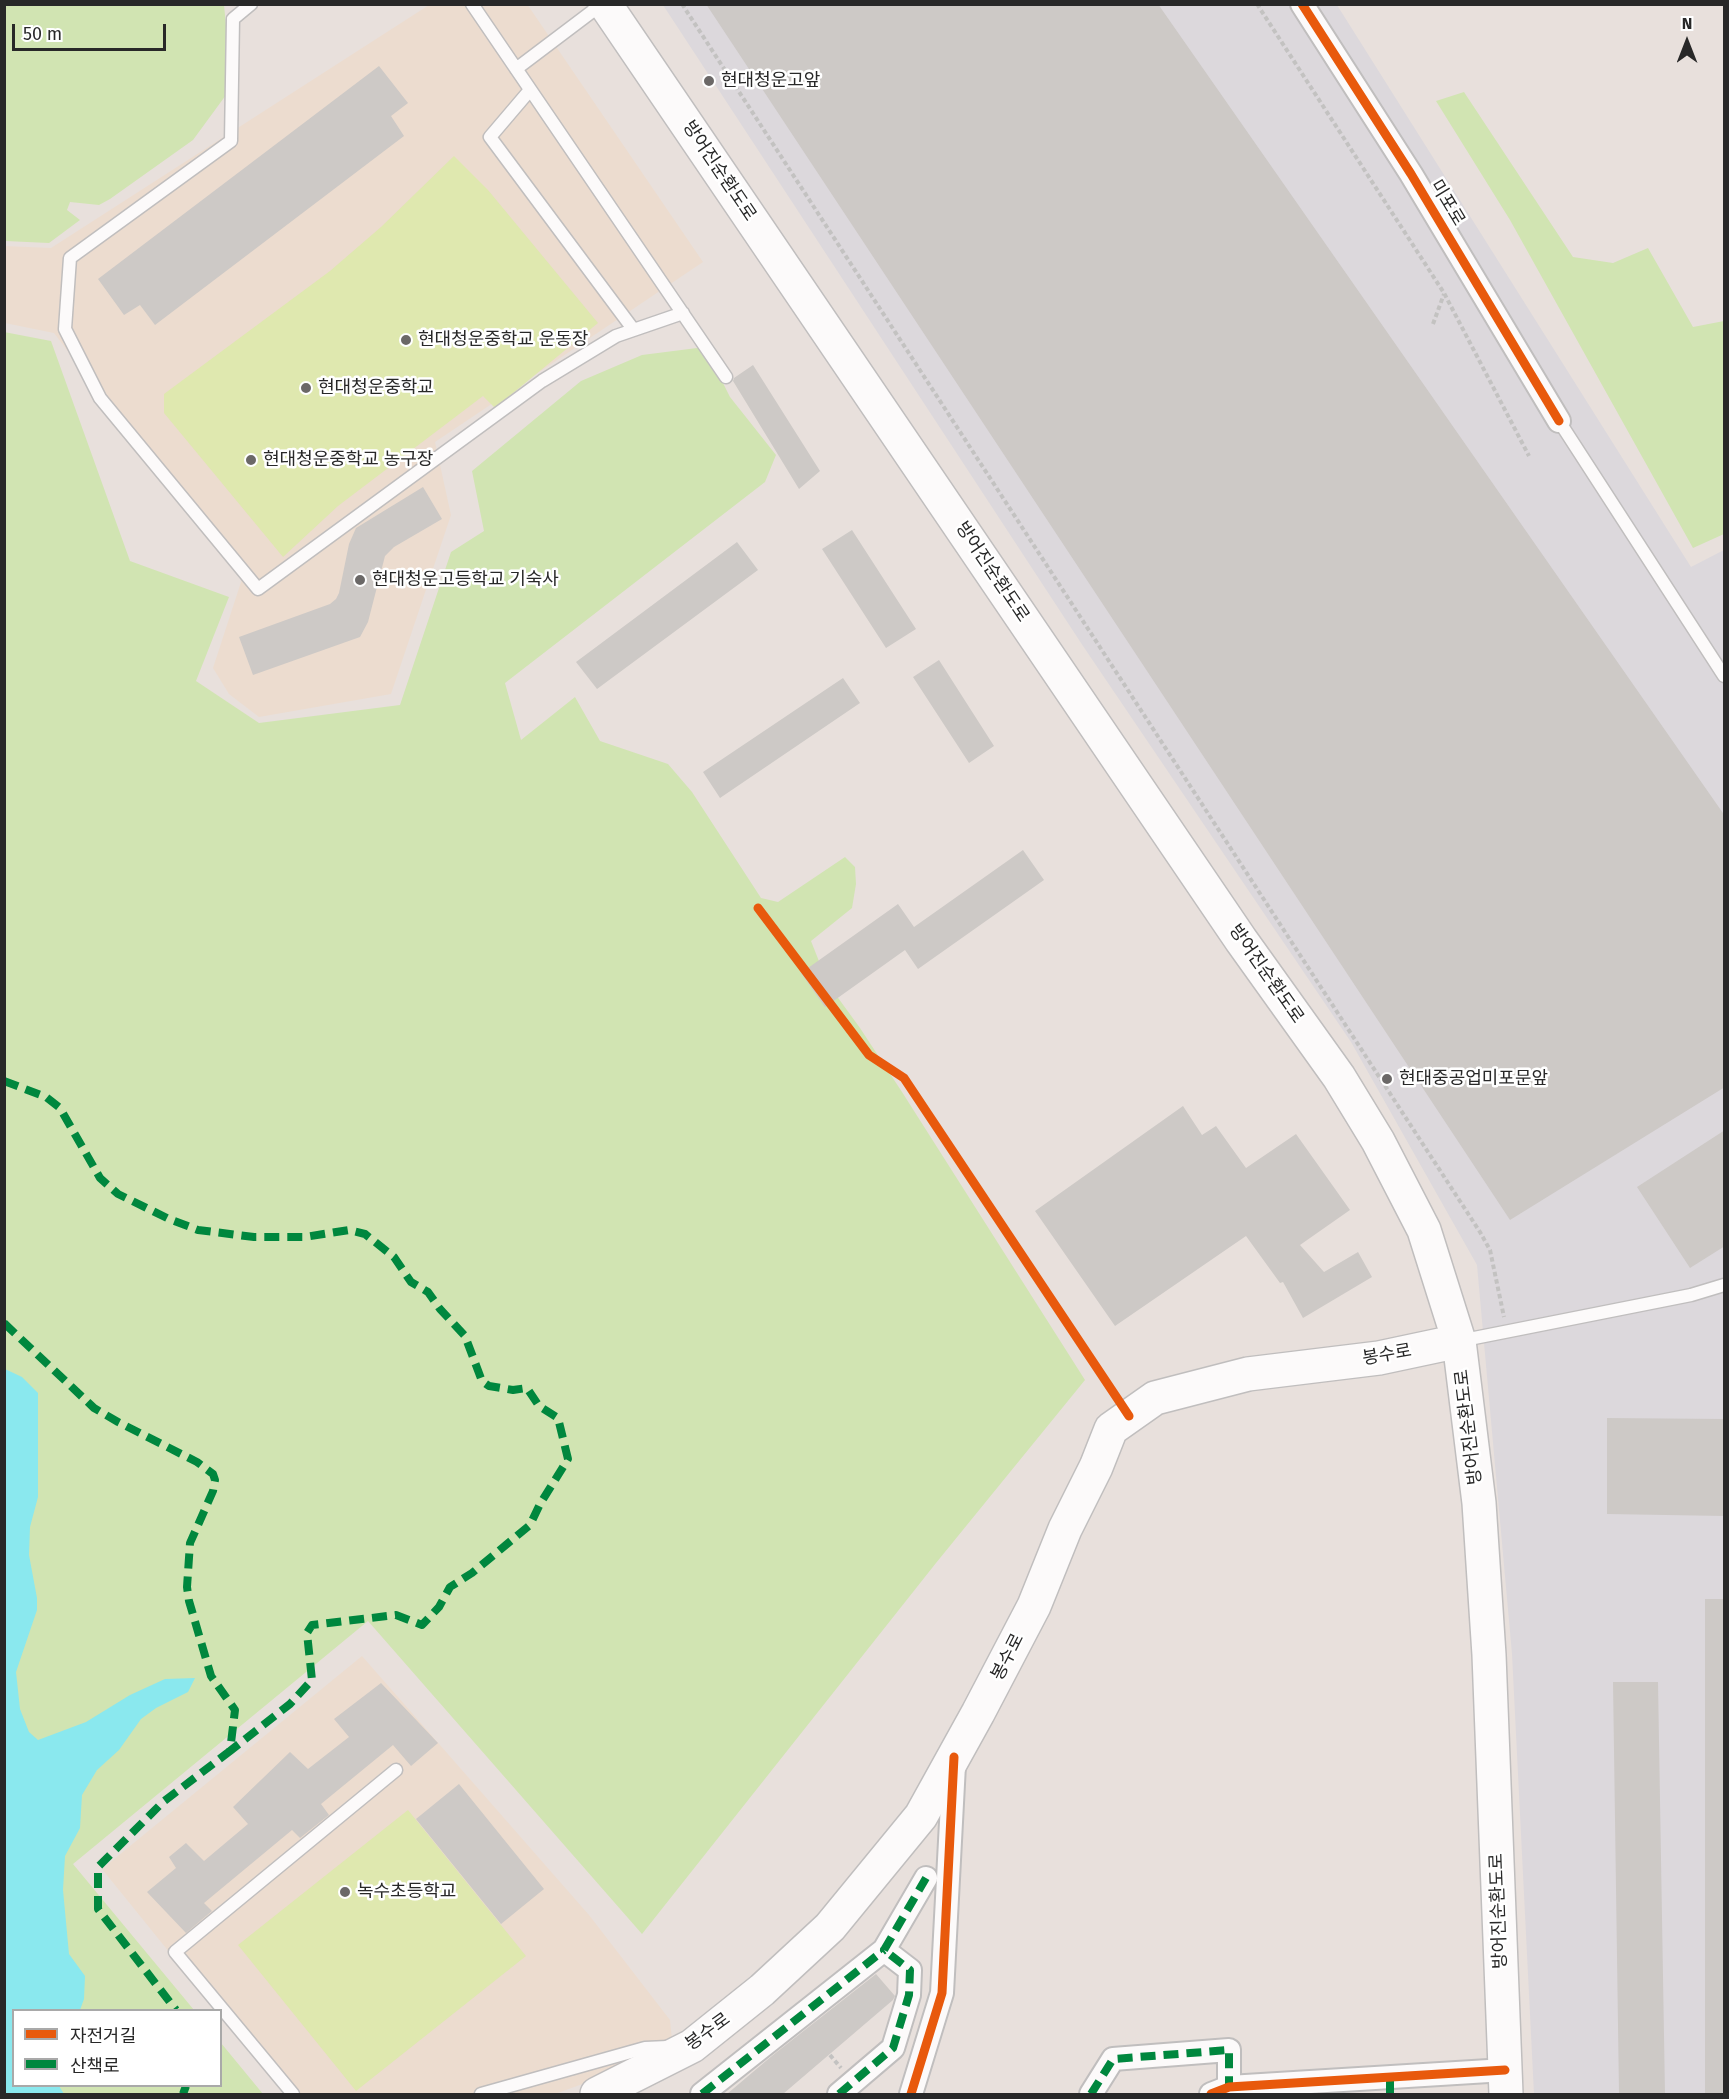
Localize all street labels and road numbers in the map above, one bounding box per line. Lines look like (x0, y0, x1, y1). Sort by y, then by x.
street label: 방어진순환도로 (678, 117, 760, 225)
street label: 미포로 (1425, 176, 1469, 230)
street label: 방어진순환도로 (951, 518, 1033, 626)
street label: 방어진순환도로 (1224, 920, 1308, 1028)
street label: 봉수로 (1361, 1340, 1413, 1370)
street label: 방어진순환도로 (1451, 1368, 1487, 1486)
street label: 봉수로 (987, 1630, 1029, 1684)
street label: 방어진순환도로 (1486, 1853, 1512, 1969)
street label: 봉수로 (682, 2009, 734, 2055)

